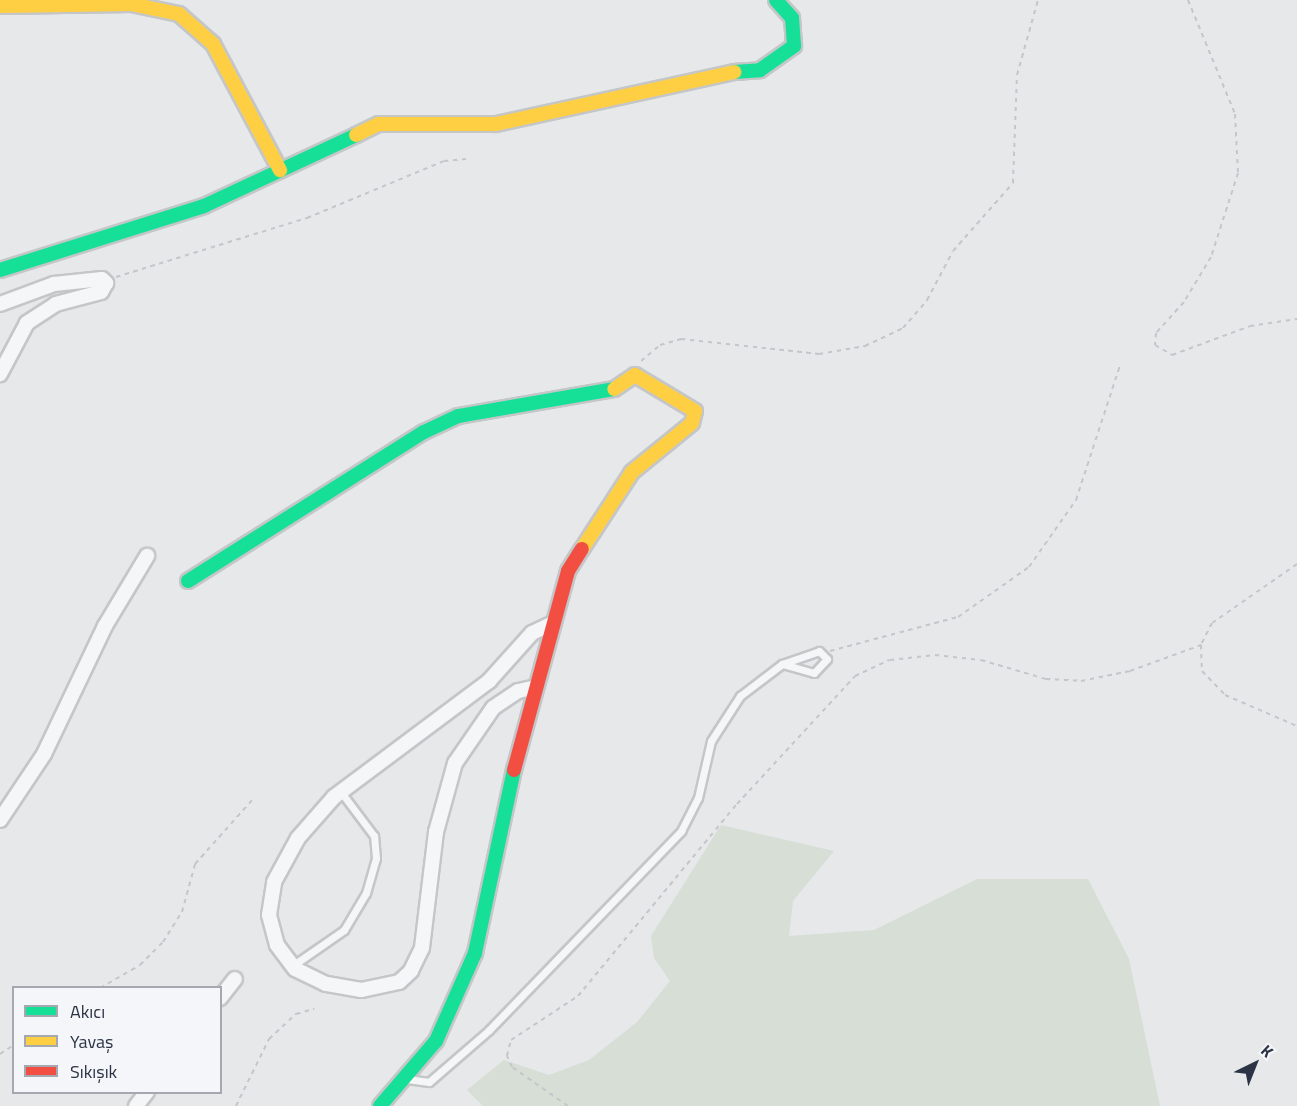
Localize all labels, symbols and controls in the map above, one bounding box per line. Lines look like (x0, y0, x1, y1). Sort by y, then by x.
legend (12, 986, 222, 1094)
text: Akıcı (70, 998, 105, 1025)
text: Yavaş (70, 1028, 113, 1055)
north arrow (1225, 1034, 1285, 1094)
text: K (1256, 1039, 1279, 1063)
text: Sıkışık (70, 1058, 117, 1085)

